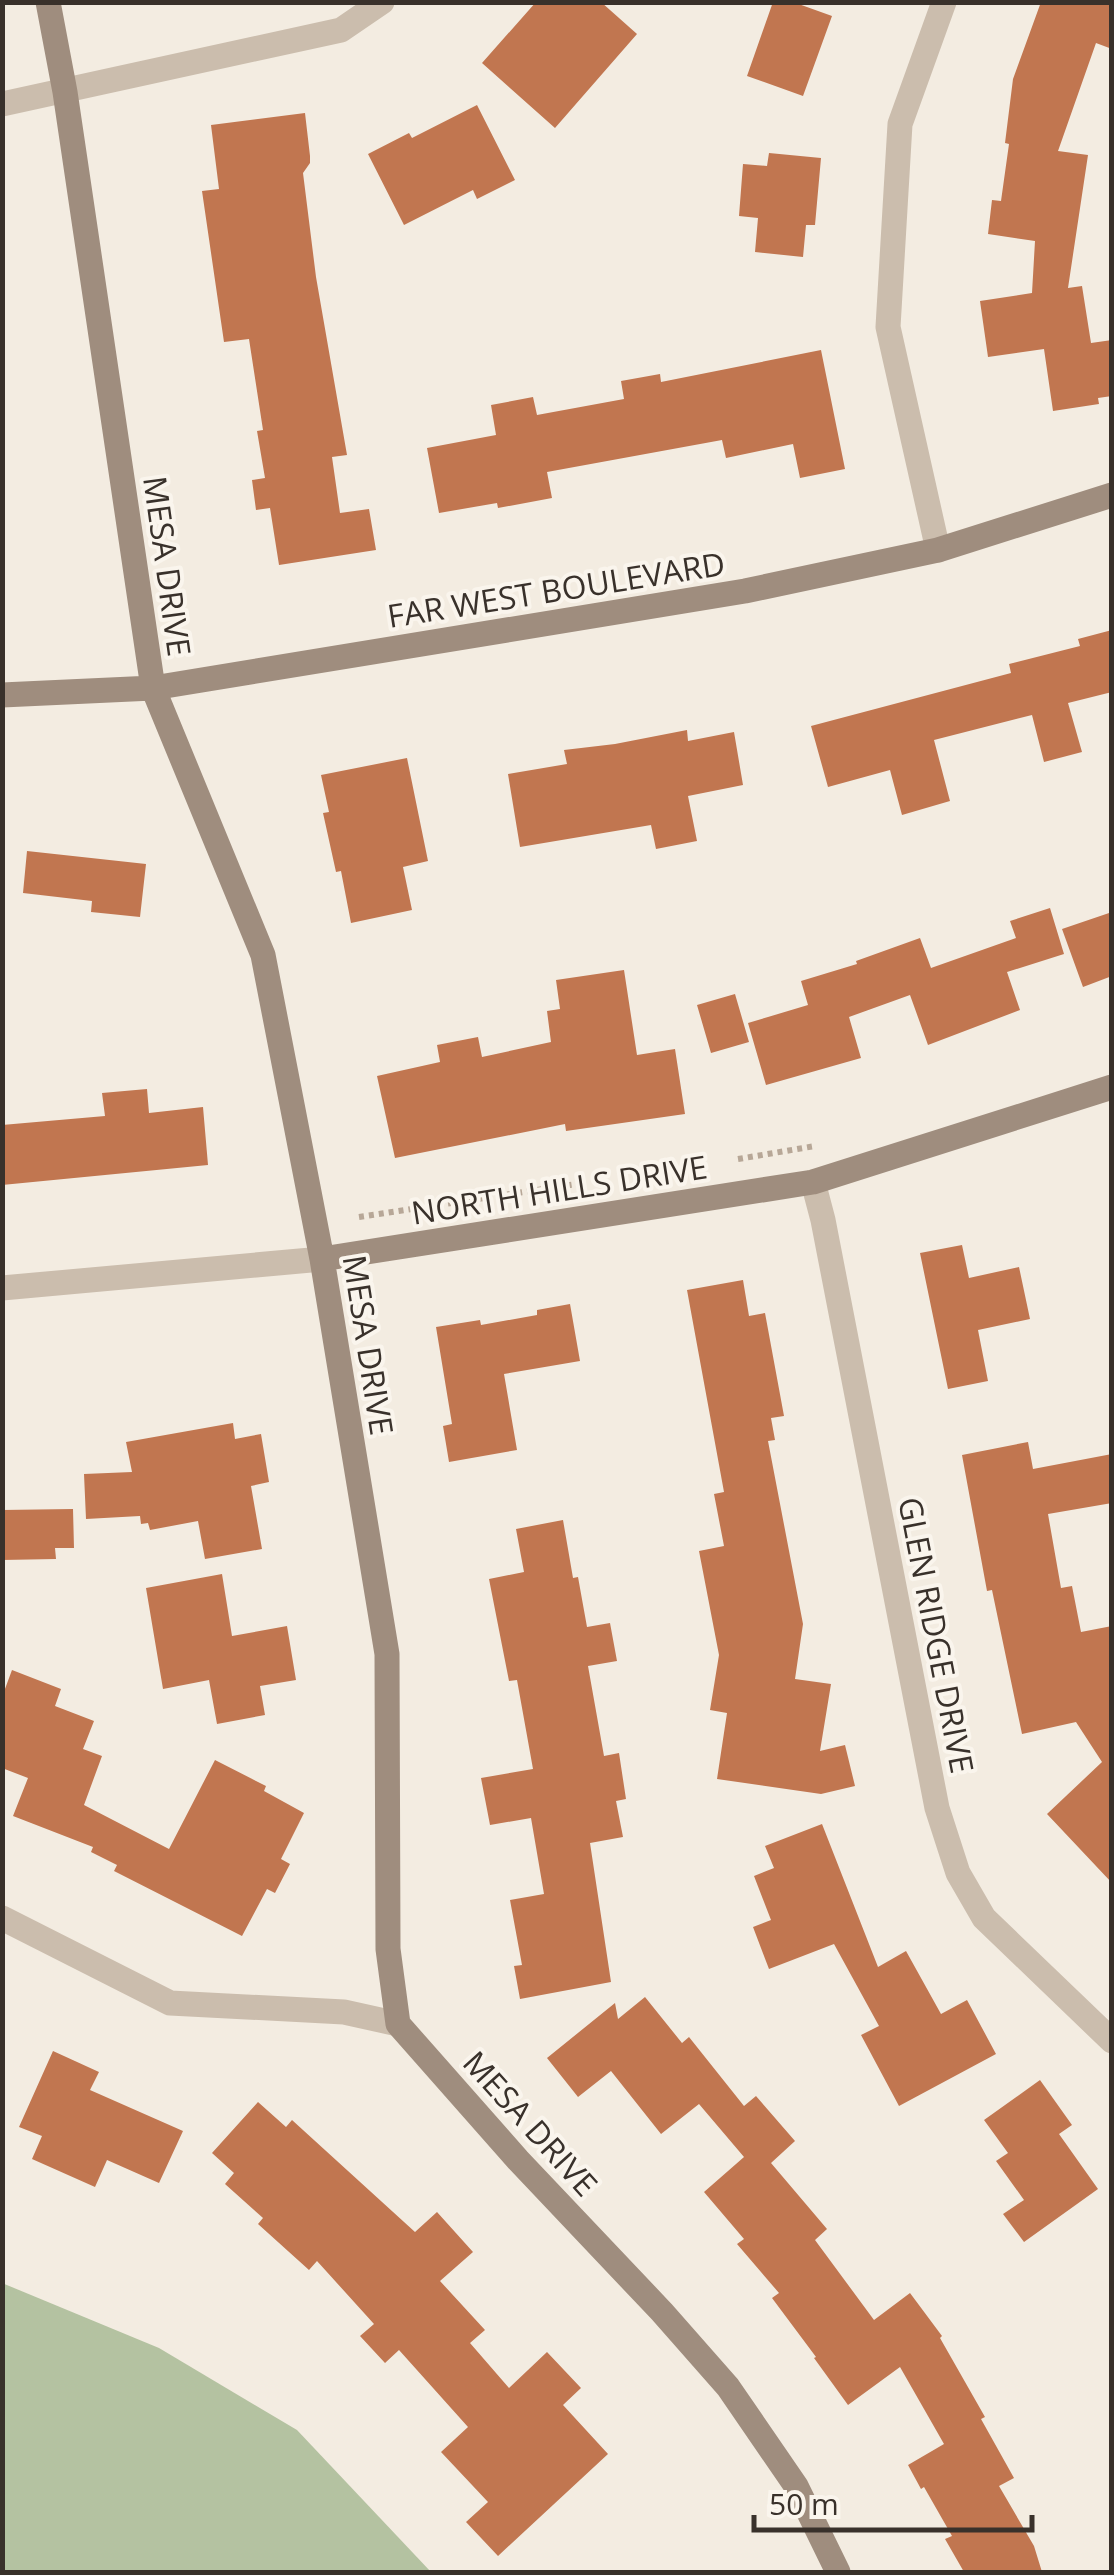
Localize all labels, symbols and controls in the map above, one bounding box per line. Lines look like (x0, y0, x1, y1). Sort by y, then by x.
street label: MESA DRIVE (134, 473, 202, 659)
street label: FAR WEST BOULEVARD (384, 541, 728, 637)
street label: NORTH HILLS DRIVE (408, 1144, 710, 1234)
street label: MESA DRIVE (334, 1252, 404, 1438)
street label: GLEN RIDGE DRIVE (889, 1493, 985, 1777)
street label: MESA DRIVE (454, 2041, 608, 2205)
scale bar (754, 2470, 1032, 2532)
text: 50 m (769, 2483, 839, 2524)

